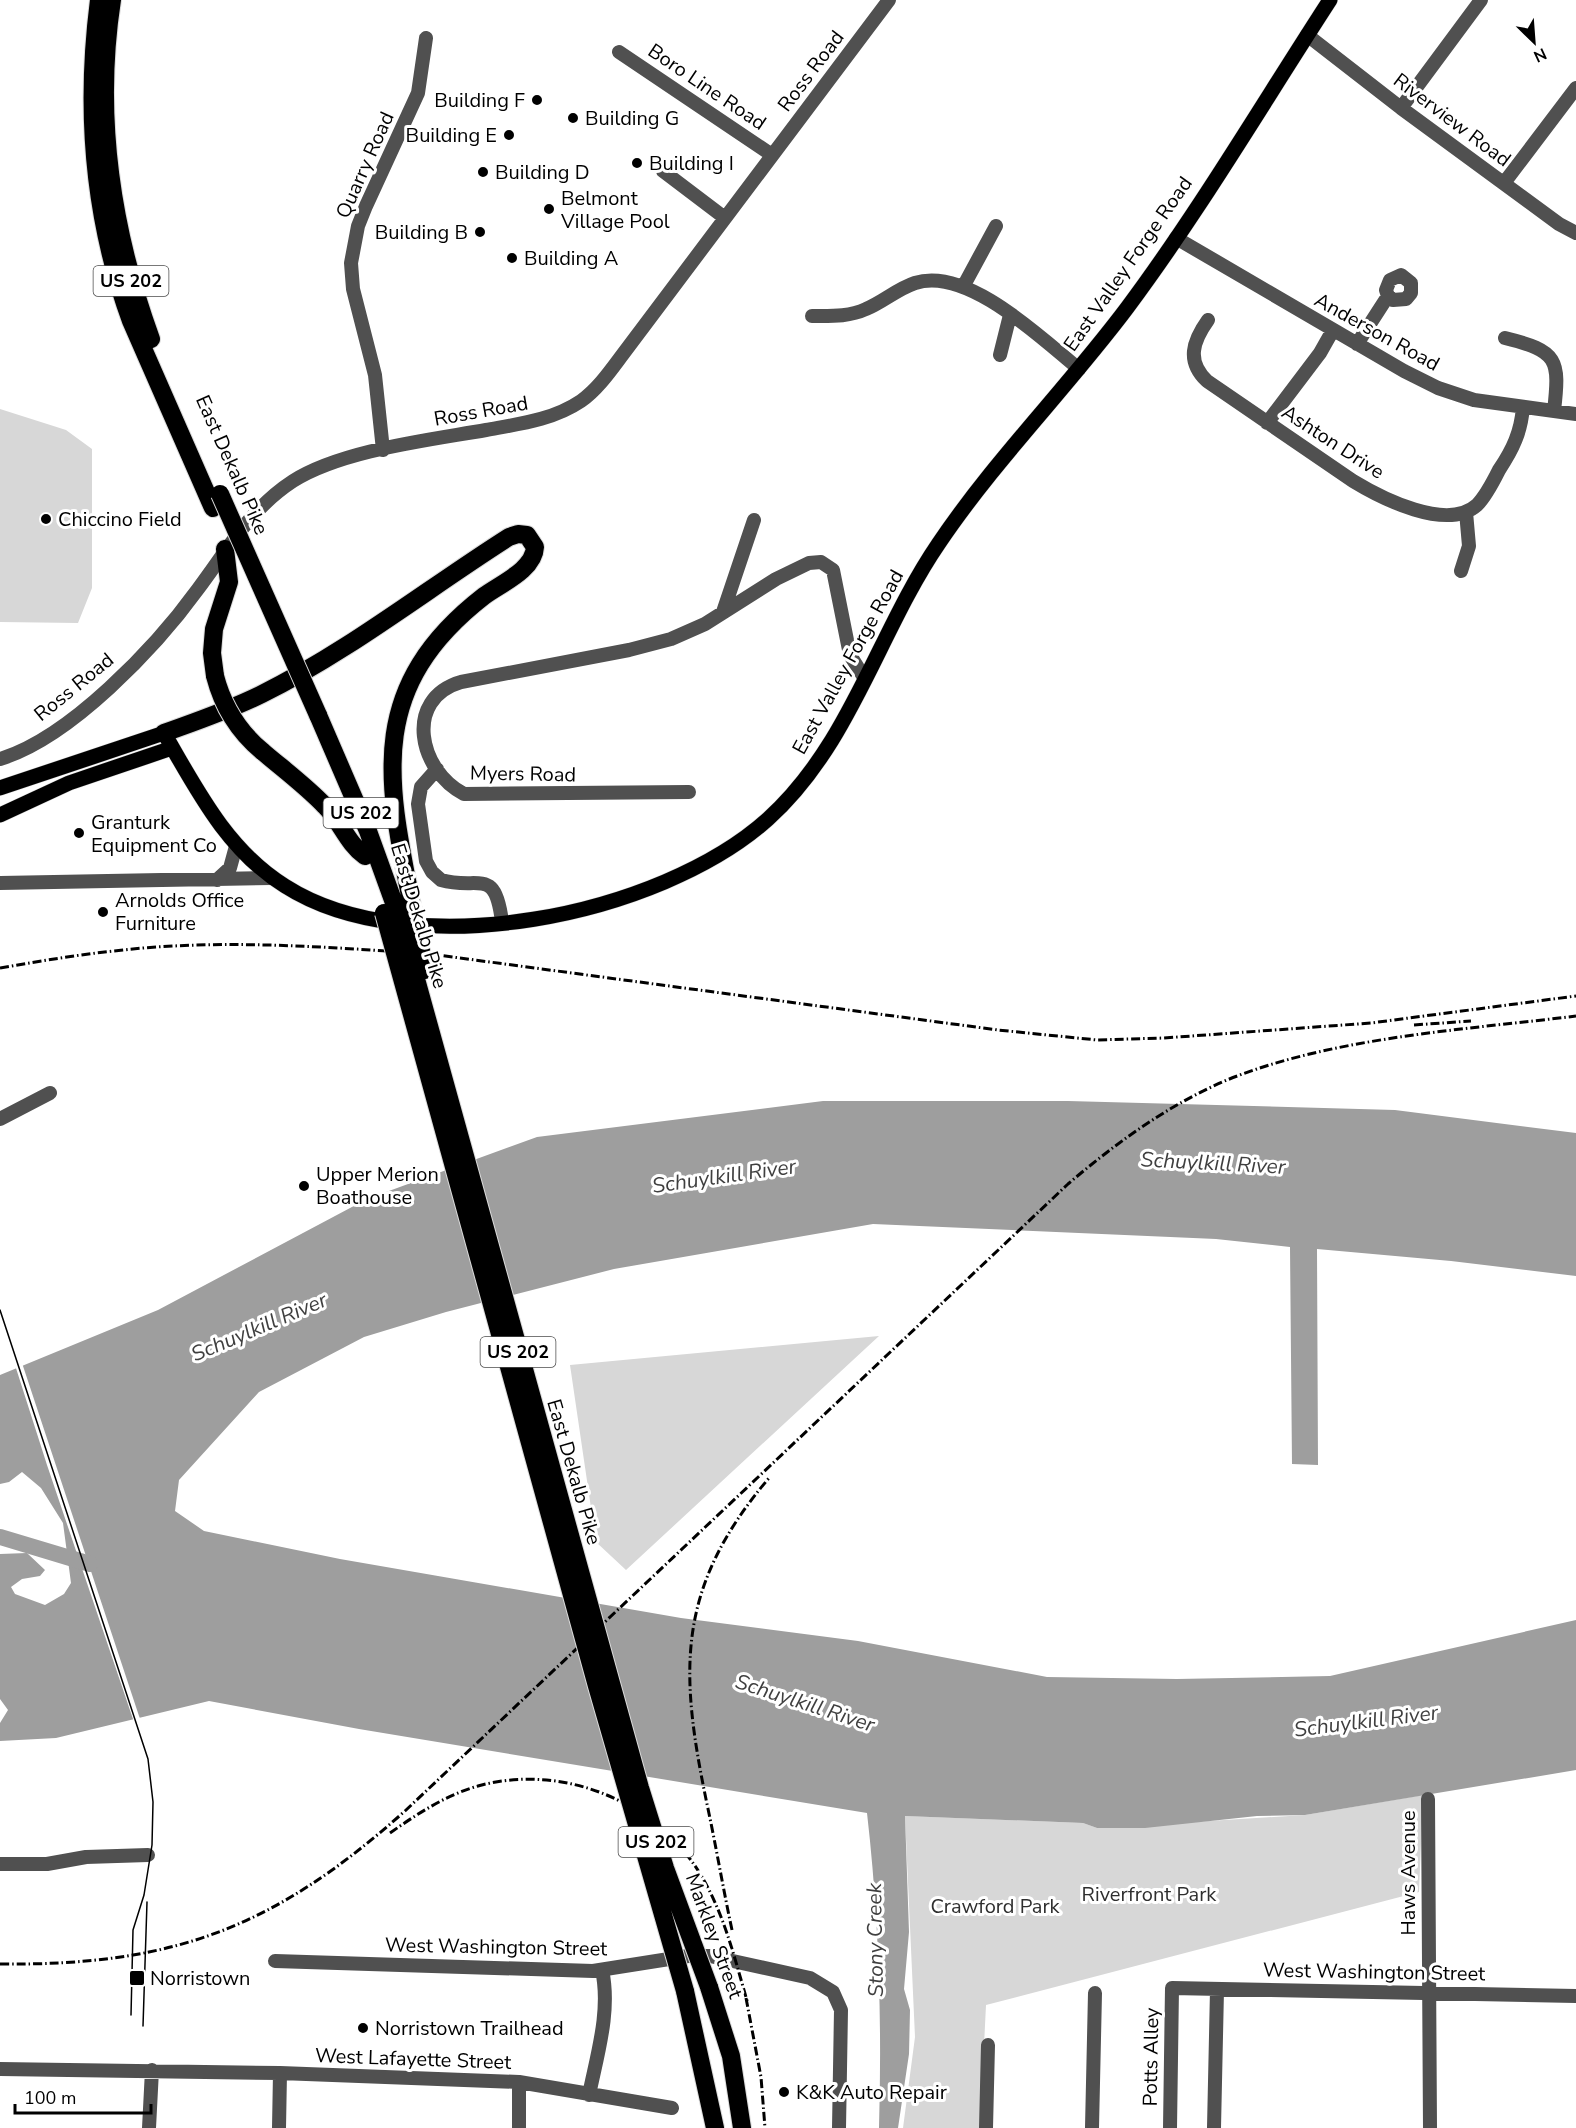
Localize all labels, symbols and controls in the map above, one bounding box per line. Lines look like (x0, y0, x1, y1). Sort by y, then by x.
north arrow (1504, 12, 1564, 72)
street label: Ross Road (772, 25, 850, 117)
street label: Boro Line Road (643, 37, 771, 137)
text: N (1530, 42, 1550, 67)
street label: Riverview Road (1388, 67, 1516, 173)
place label: Building F (434, 87, 525, 114)
marker: Building F (530, 93, 544, 107)
place label: Building G (585, 105, 679, 132)
street label: Quarry Road (329, 107, 401, 223)
marker: Building G (566, 111, 580, 125)
place label: Building E (406, 122, 497, 149)
marker: Building E (502, 128, 516, 142)
place label: Building I (649, 150, 734, 177)
marker: Building I (630, 156, 644, 170)
place label: Building D (495, 159, 590, 186)
marker: Building D (476, 165, 490, 179)
street label: East Valley Forge Road (1057, 171, 1199, 357)
place label: Belmont Village Pool (560, 185, 670, 235)
marker: Belmont Village Pool (542, 202, 556, 216)
place label: Building B (375, 219, 468, 246)
marker: Building B (473, 225, 487, 239)
place label: Building A (524, 245, 619, 272)
marker: Building A (505, 251, 519, 265)
road number: US 202 (94, 266, 168, 296)
street label: Anderson Road (1310, 286, 1444, 378)
street label: Ross Road (432, 389, 530, 433)
street label: East Dekalb Pike (189, 391, 275, 539)
street label: Ashton Drive (1276, 399, 1390, 485)
place label: Chiccino Field (58, 506, 182, 533)
marker: Chiccino Field (39, 512, 53, 526)
street label: East Valley Forge Road (786, 565, 910, 759)
street label: Ross Road (29, 647, 119, 727)
street label: Myers Road (470, 760, 576, 788)
road number: US 202 (324, 798, 398, 828)
place label: Granturk Equipment Co (91, 809, 217, 859)
marker: Granturk Equipment Co (72, 826, 86, 840)
street label: East Dekalb Pike (384, 840, 454, 992)
place label: Arnolds Office Furniture (115, 887, 244, 937)
marker: Arnolds Office Furniture (96, 905, 110, 919)
water label: Schuylkill River (1140, 1145, 1287, 1181)
water label: Schuylkill River (650, 1152, 798, 1200)
place label: Upper Merion Boathouse (316, 1161, 439, 1211)
marker: Upper Merion Boathouse (297, 1179, 311, 1193)
water label: Schuylkill River (187, 1286, 332, 1368)
road number: US 202 (480, 1337, 556, 1367)
street label: East Dekalb Pike (540, 1396, 608, 1548)
water label: Schuylkill River (732, 1667, 879, 1739)
water label: Schuylkill River (1292, 1698, 1440, 1744)
street label: Haws Avenue (1395, 1810, 1422, 1936)
road number: US 202 (618, 1827, 694, 1857)
street label: Markley Street (679, 1870, 749, 2003)
park label: Riverfront Park (1082, 1881, 1217, 1908)
water label: Stony Creek (860, 1882, 890, 1997)
park label: Crawford Park (930, 1893, 1061, 1920)
street label: West Washington Street (385, 1932, 608, 1962)
street label: West Washington Street (1263, 1957, 1486, 1987)
place label: Norristown (150, 1965, 250, 1992)
marker: Norristown (128, 1969, 146, 1987)
street label: Potts Alley (1137, 2007, 1165, 2107)
place label: Norristown Trailhead (375, 2015, 564, 2042)
marker: Norristown Trailhead (356, 2021, 370, 2035)
street label: West Lafayette Street (314, 2042, 513, 2076)
scale bar (15, 2077, 152, 2115)
place label: K&K Auto Repair (796, 2079, 947, 2106)
marker: K&K Auto Repair (777, 2085, 791, 2099)
text: 100 m (24, 2086, 76, 2110)

